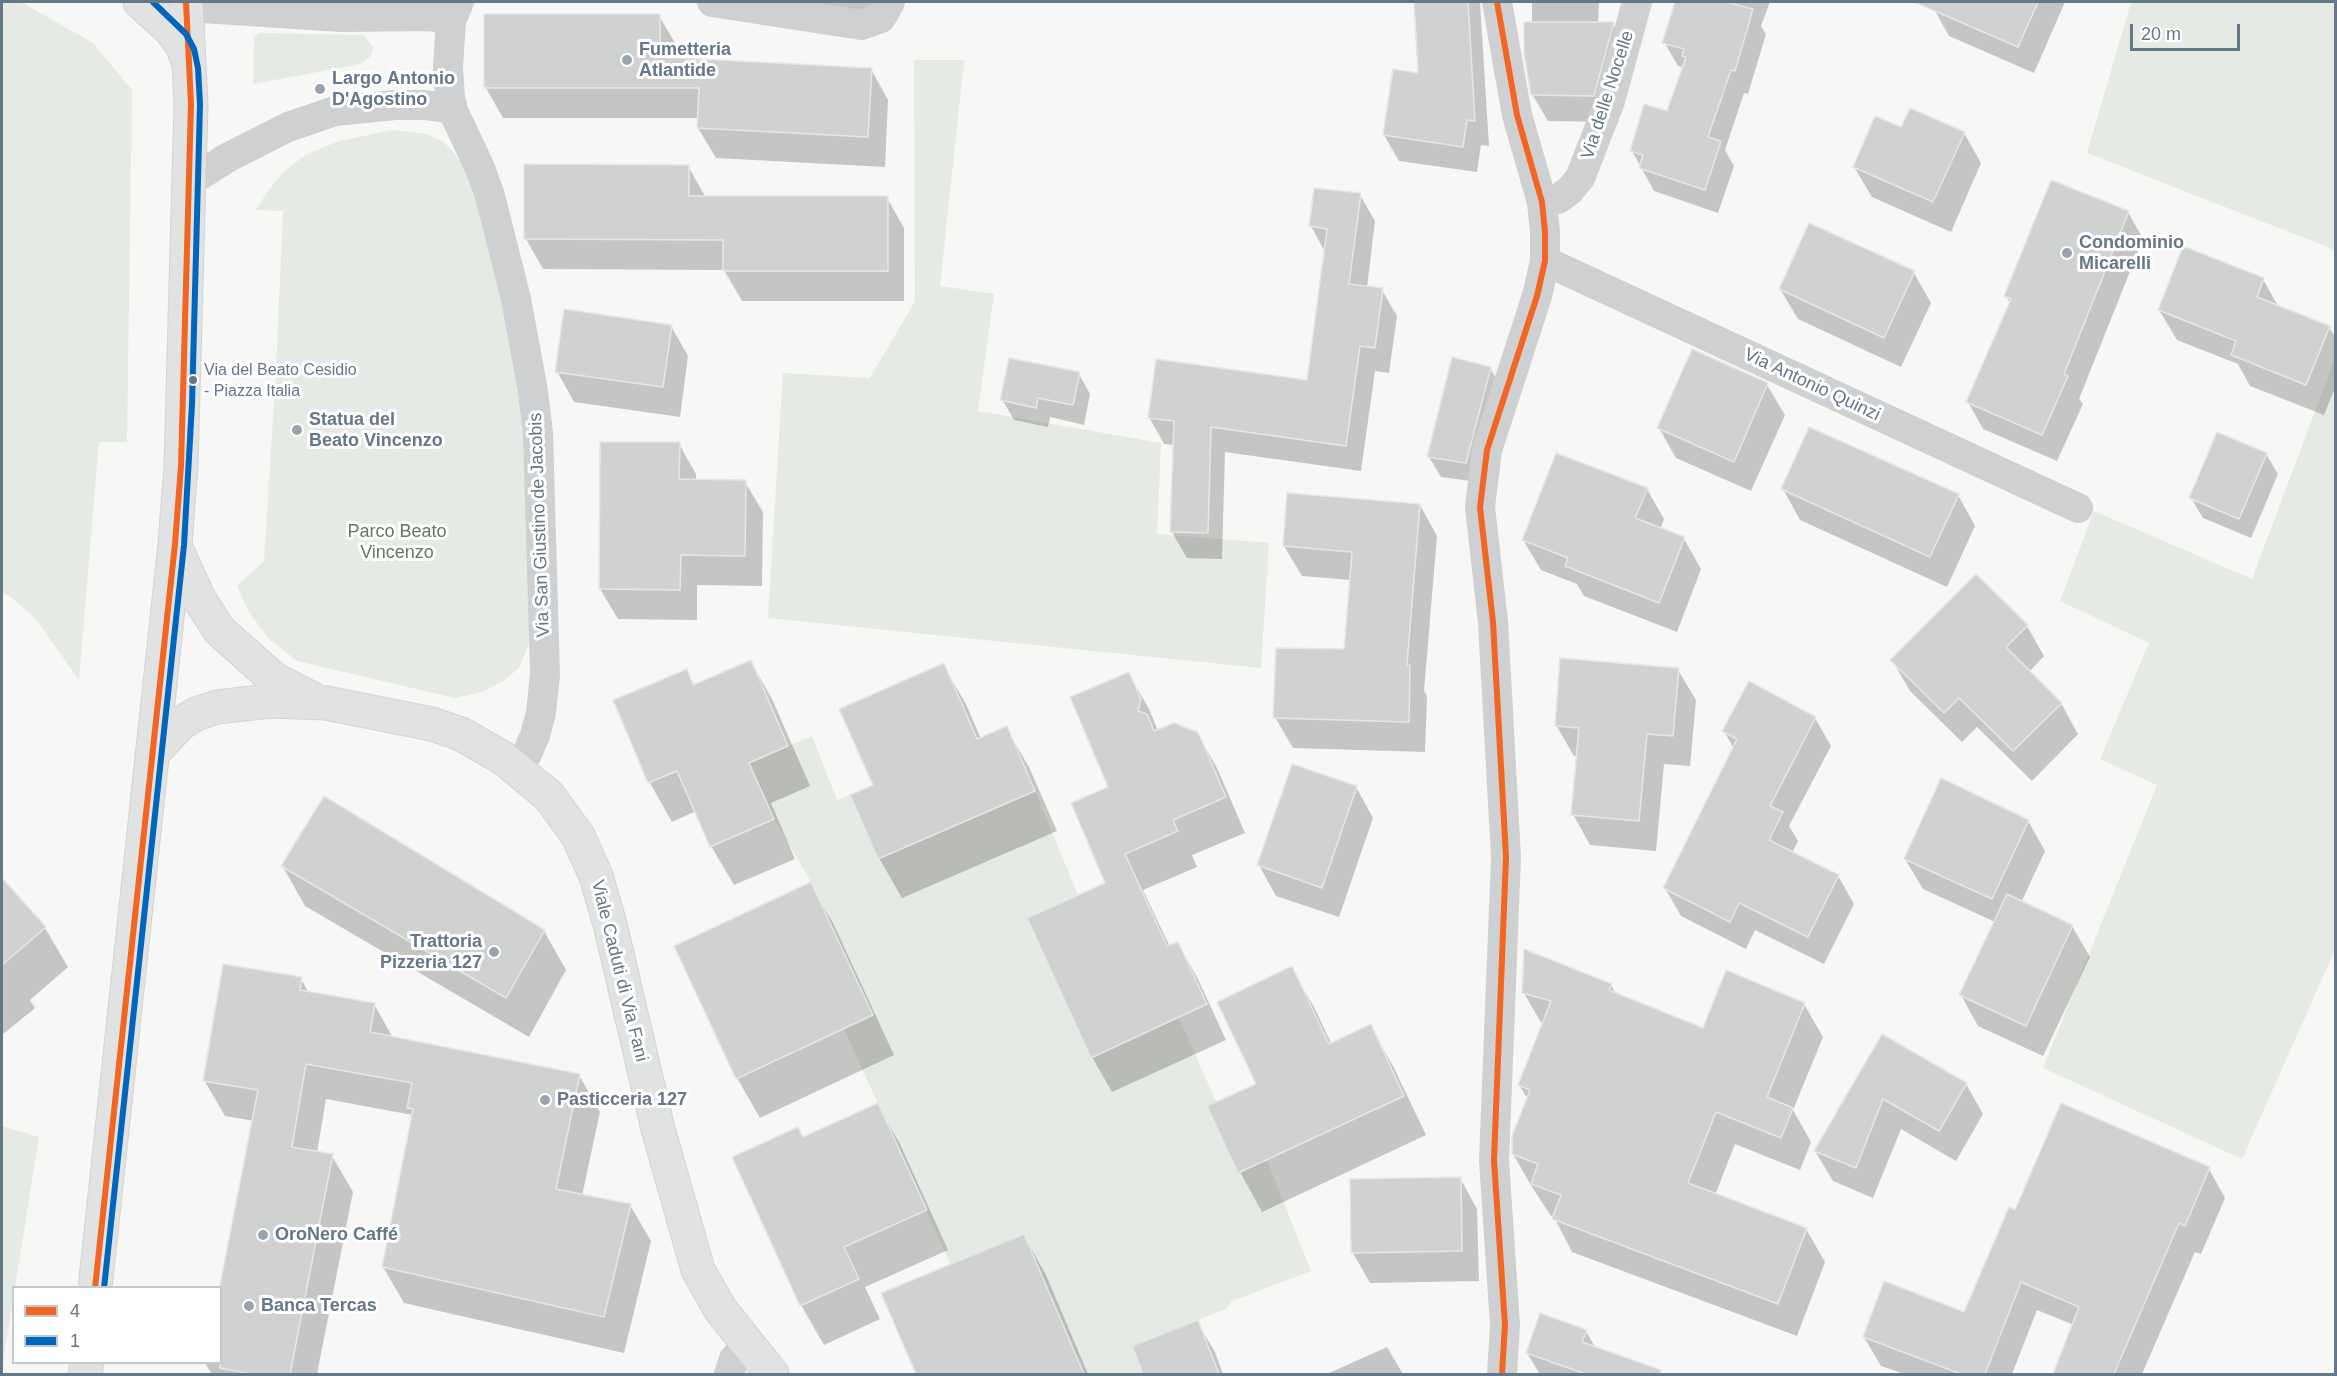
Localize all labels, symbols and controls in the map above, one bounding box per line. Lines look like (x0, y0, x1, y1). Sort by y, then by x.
scale bar (2133, 12, 2242, 50)
text: 20 m (2141, 24, 2181, 44)
street label: Via delle Nocelle (1577, 28, 1639, 162)
place label: Fumetteria Atlantide (639, 39, 731, 82)
marker: Fumetteria Atlantide (620, 53, 634, 67)
place label: Largo Antonio D'Agostino (332, 68, 455, 110)
marker: Largo Antonio D'Agostino (313, 82, 327, 96)
place label: Condominio Micarelli (2079, 232, 2184, 274)
marker: Condominio Micarelli (2060, 246, 2074, 260)
street label: Via Antonio Quinzi (1740, 344, 1884, 426)
place label: Via del Beato Cesidio - Piazza Italia (204, 361, 357, 399)
marker: Via del Beato Cesidio - Piazza Italia (187, 374, 199, 386)
place label: Statua del Beato Vincenzo (309, 409, 443, 452)
street label: Via San Giustino de Jacobis (525, 412, 555, 638)
marker: Statua del Beato Vincenzo (290, 423, 304, 437)
park label: Parco Beato Vincenzo (347, 521, 447, 564)
street label: Viale Caduti di Via Fani (586, 878, 652, 1064)
place label: Trattoria Pizzeria 127 (380, 931, 482, 974)
marker: Trattoria Pizzeria 127 (487, 945, 501, 959)
place label: Pasticceria 127 (557, 1089, 687, 1111)
marker: Pasticceria 127 (538, 1093, 552, 1107)
place label: OroNero Caffé (275, 1224, 398, 1246)
marker: OroNero Caffé (256, 1228, 270, 1242)
legend (12, 1286, 222, 1364)
place label: Banca Tercas (261, 1295, 377, 1317)
marker: Banca Tercas (242, 1299, 256, 1313)
text: 4 (70, 1301, 80, 1321)
text: 1 (70, 1331, 80, 1351)

